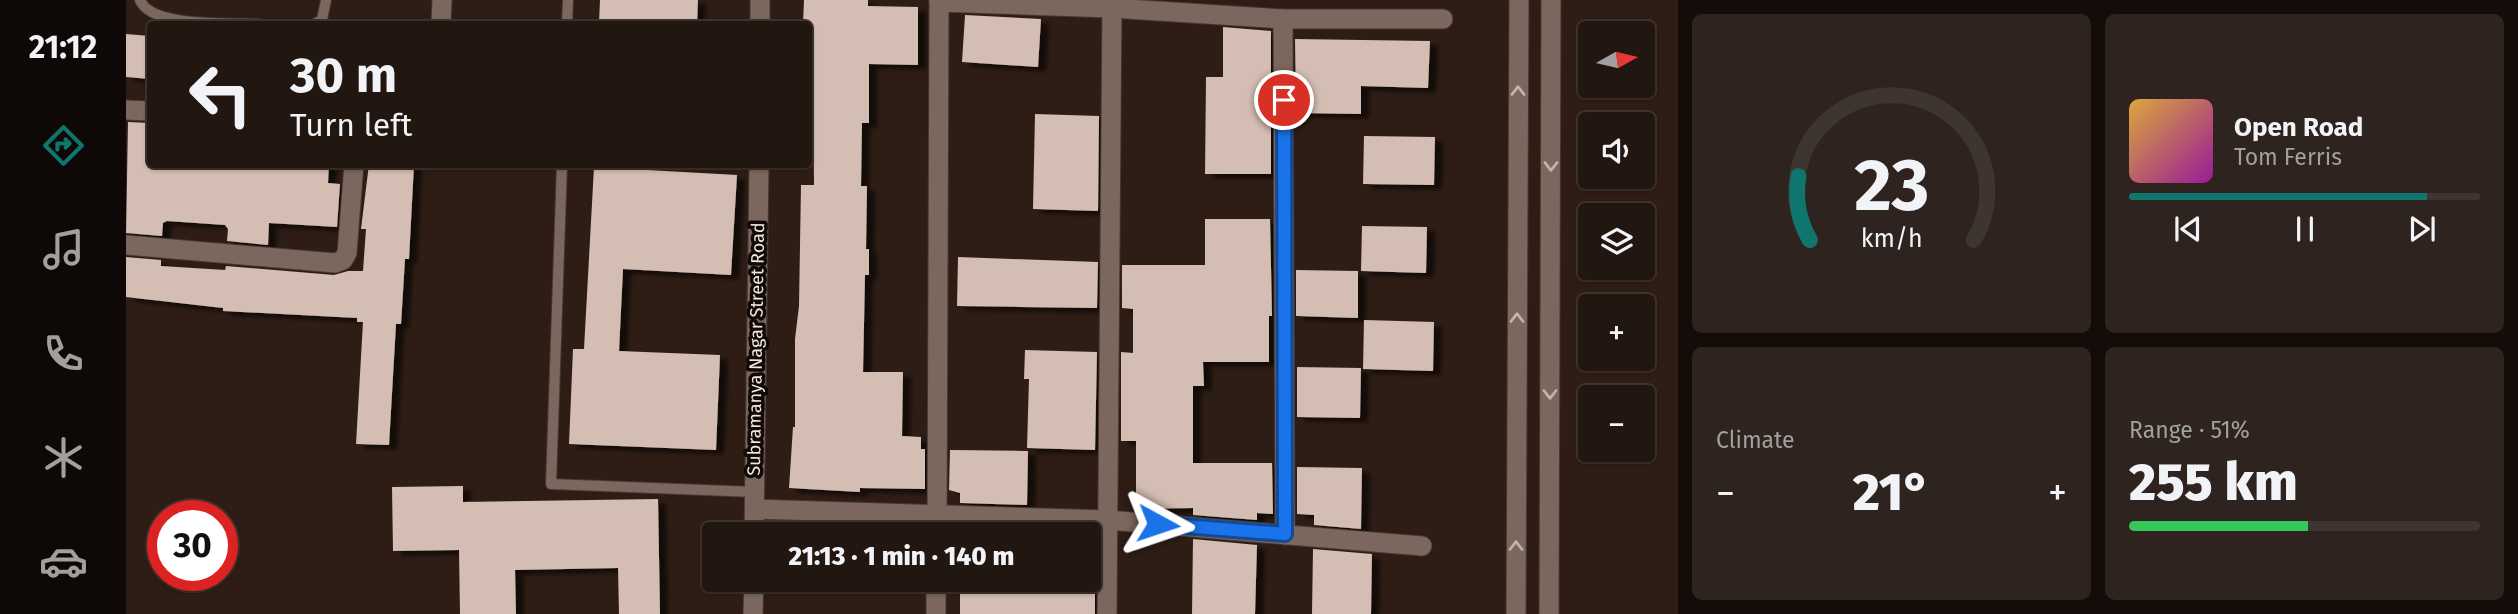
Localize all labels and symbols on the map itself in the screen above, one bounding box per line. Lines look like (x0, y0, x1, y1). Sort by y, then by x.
north arrow (1578, 21, 1656, 98)
pin (1254, 70, 1314, 130)
one-way arrow (1510, 85, 1526, 96)
one-way arrow (1543, 161, 1558, 172)
street label: Subramanya Nagar Street Road (743, 222, 769, 476)
one-way arrow (1509, 313, 1525, 323)
one-way arrow (1542, 389, 1558, 399)
position arrow (1121, 487, 1195, 561)
speed limit sign: 30 (147, 500, 238, 591)
one-way arrow (1508, 540, 1524, 551)

